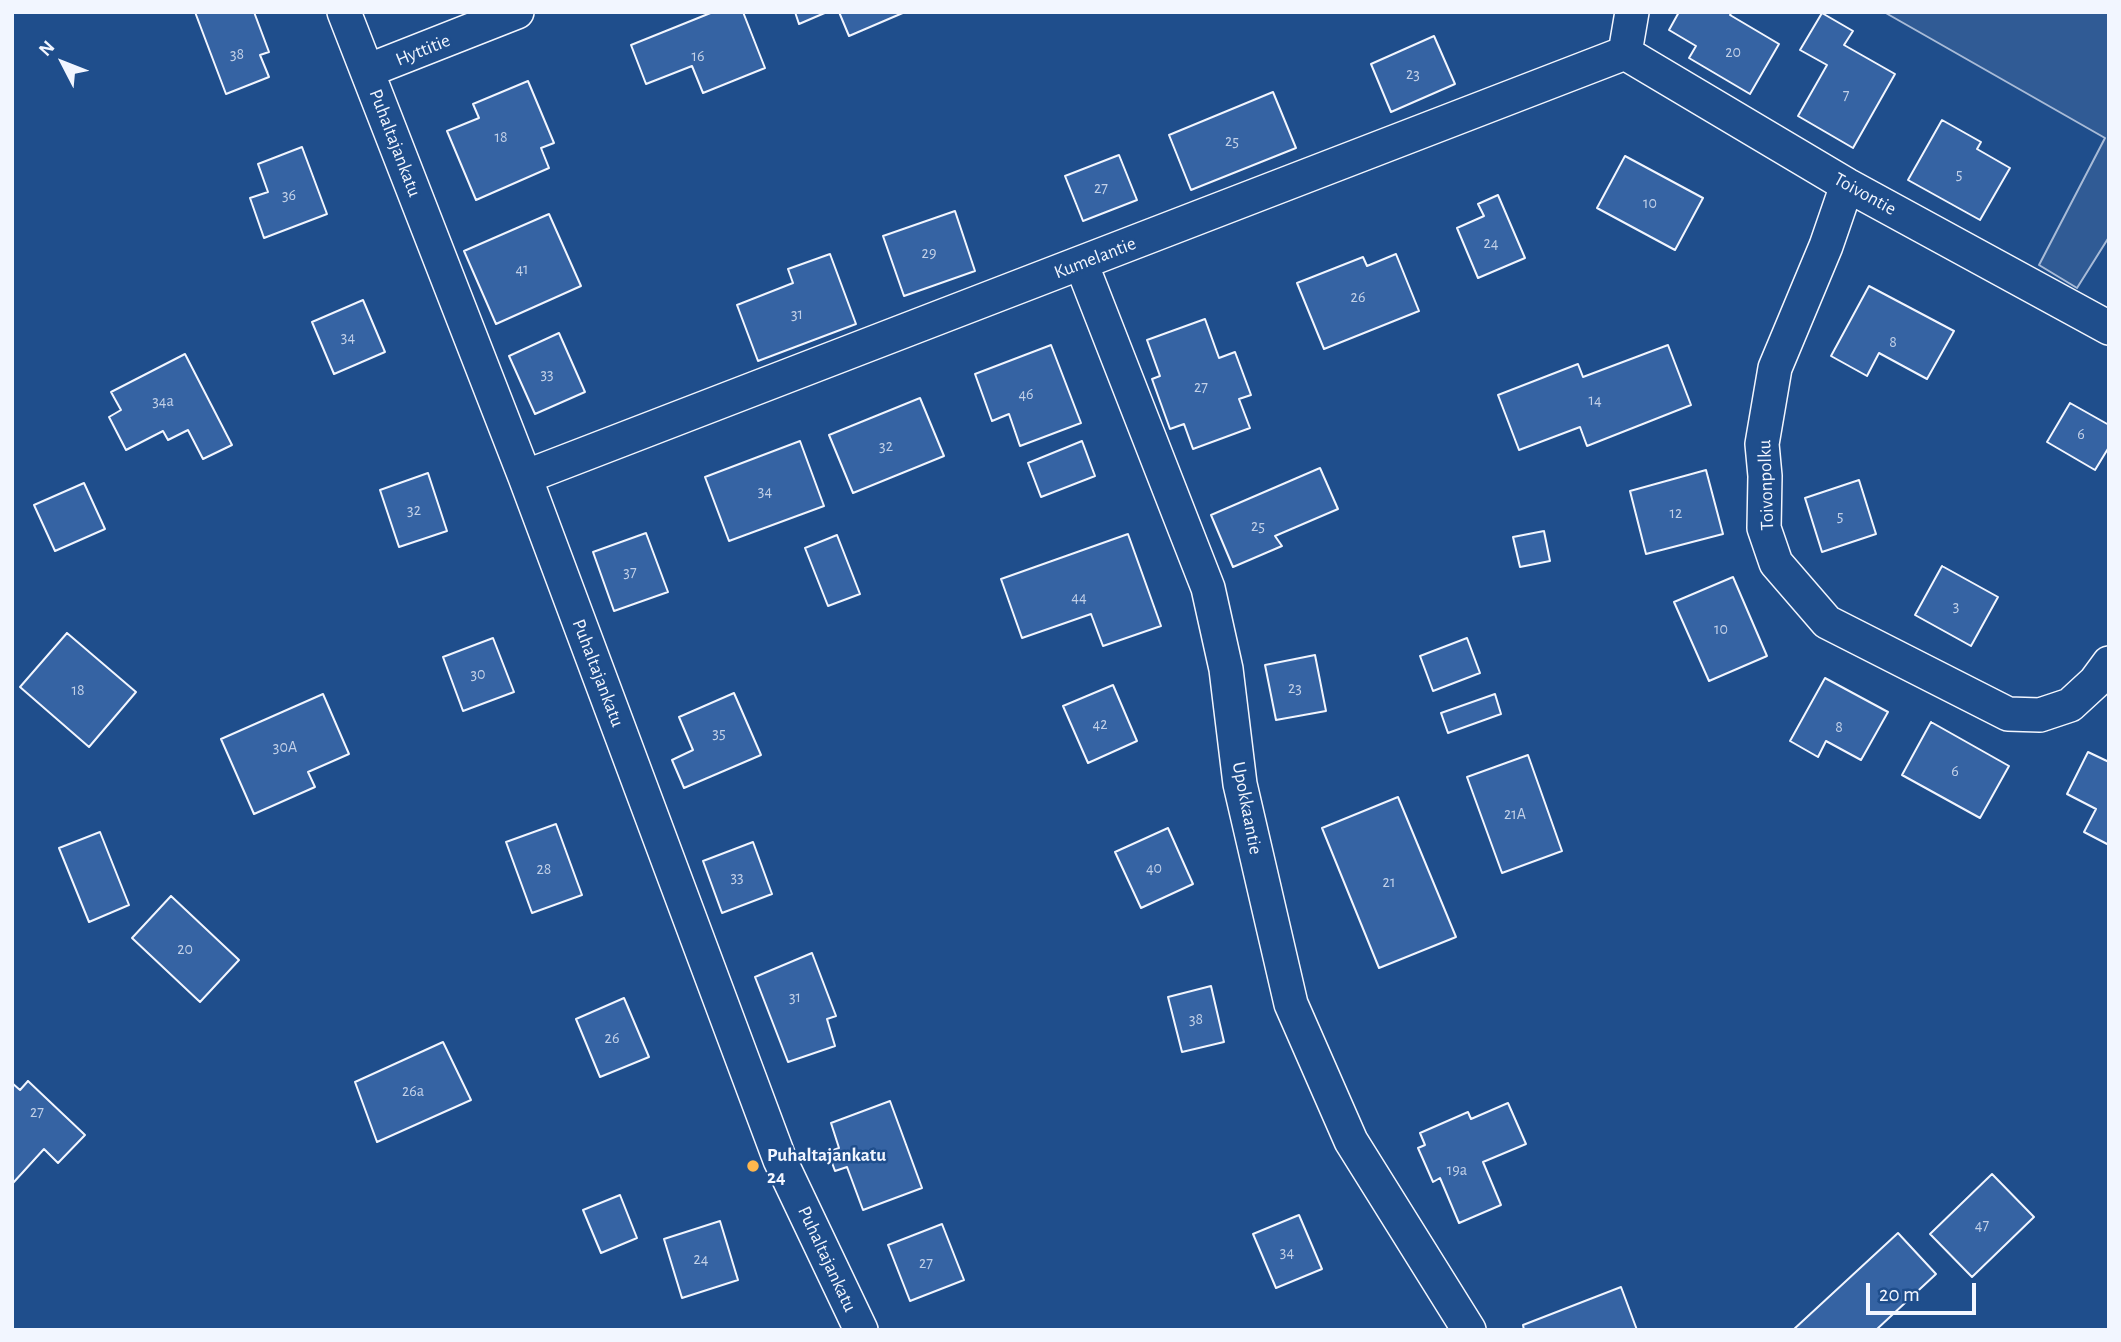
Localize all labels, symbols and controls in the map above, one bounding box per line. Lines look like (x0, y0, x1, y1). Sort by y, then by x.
north arrow (28, 28, 98, 98)
street label: Hyttitie (392, 29, 454, 71)
text: N (36, 37, 59, 60)
house number: 20 (1725, 42, 1741, 62)
house number: 38 (230, 44, 244, 64)
house number: 16 (691, 46, 705, 66)
house number: 23 (1406, 64, 1420, 84)
house number: 7 (1843, 85, 1849, 105)
street label: Puhaltajankatu (364, 86, 426, 200)
house number: 18 (494, 127, 508, 147)
house number: 25 (1225, 131, 1239, 151)
house number: 5 (1956, 164, 1962, 184)
street label: Toivontie (1830, 168, 1900, 220)
house number: 27 (1094, 178, 1108, 198)
house number: 36 (282, 185, 296, 205)
house number: 10 (1643, 193, 1657, 213)
street label: Kumelantie (1051, 232, 1139, 284)
house number: 24 (1484, 233, 1498, 253)
house number: 29 (922, 243, 936, 263)
house number: 41 (515, 259, 529, 279)
house number: 26 (1351, 287, 1365, 307)
house number: 31 (791, 304, 803, 324)
house number: 34 (341, 327, 355, 347)
house number: 8 (1889, 332, 1897, 352)
house number: 33 (540, 364, 554, 384)
house number: 27 (1194, 377, 1208, 397)
house number: 46 (1018, 384, 1034, 404)
house number: 14 (1588, 390, 1602, 410)
house number: 34a (152, 391, 174, 411)
house number: 6 (2077, 424, 2085, 444)
house number: 32 (879, 436, 893, 456)
street label: Toivonpolku (1753, 439, 1779, 531)
house number: 34 (758, 481, 772, 501)
house number: 32 (407, 500, 421, 520)
house number: 12 (1670, 503, 1682, 523)
house number: 5 (1837, 506, 1843, 526)
house number: 25 (1251, 516, 1265, 536)
house number: 37 (623, 562, 637, 582)
house number: 44 (1071, 587, 1087, 607)
house number: 3 (1953, 596, 1959, 616)
street label: Puhaltajankatu (567, 616, 629, 730)
house number: 10 (1714, 619, 1728, 639)
house number: 30 (470, 664, 486, 684)
house number: 23 (1288, 678, 1302, 698)
house number: 18 (71, 680, 85, 700)
house number: 42 (1093, 714, 1107, 734)
house number: 8 (1835, 717, 1843, 737)
house number: 35 (712, 723, 726, 743)
house number: 30A (273, 737, 297, 757)
street label: Upokkaantie (1227, 760, 1267, 856)
house number: 6 (1951, 761, 1959, 781)
house number: 21A (1504, 804, 1526, 824)
house number: 40 (1146, 858, 1162, 878)
house number: 28 (537, 859, 551, 879)
house number: 33 (730, 867, 744, 887)
house number: 21 (1383, 872, 1395, 892)
house number: 20 (177, 939, 193, 959)
house number: 31 (789, 987, 801, 1007)
house number: 38 (1189, 1009, 1203, 1029)
house number: 26 (605, 1028, 619, 1048)
house number: 26a (402, 1081, 424, 1101)
house number: 27 (30, 1102, 44, 1122)
place label: Puhaltajankatu 24 (767, 1144, 886, 1188)
marker: Puhaltajankatu 24 (745, 1158, 761, 1174)
house number: 19a (1447, 1160, 1467, 1180)
street label: Puhaltajankatu (793, 1203, 861, 1315)
house number: 47 (1975, 1215, 1989, 1235)
house number: 34 (1280, 1242, 1294, 1262)
house number: 24 (694, 1249, 708, 1269)
house number: 27 (919, 1253, 933, 1273)
scale bar (1869, 1268, 1979, 1312)
text: 20 m (1879, 1284, 1920, 1305)

